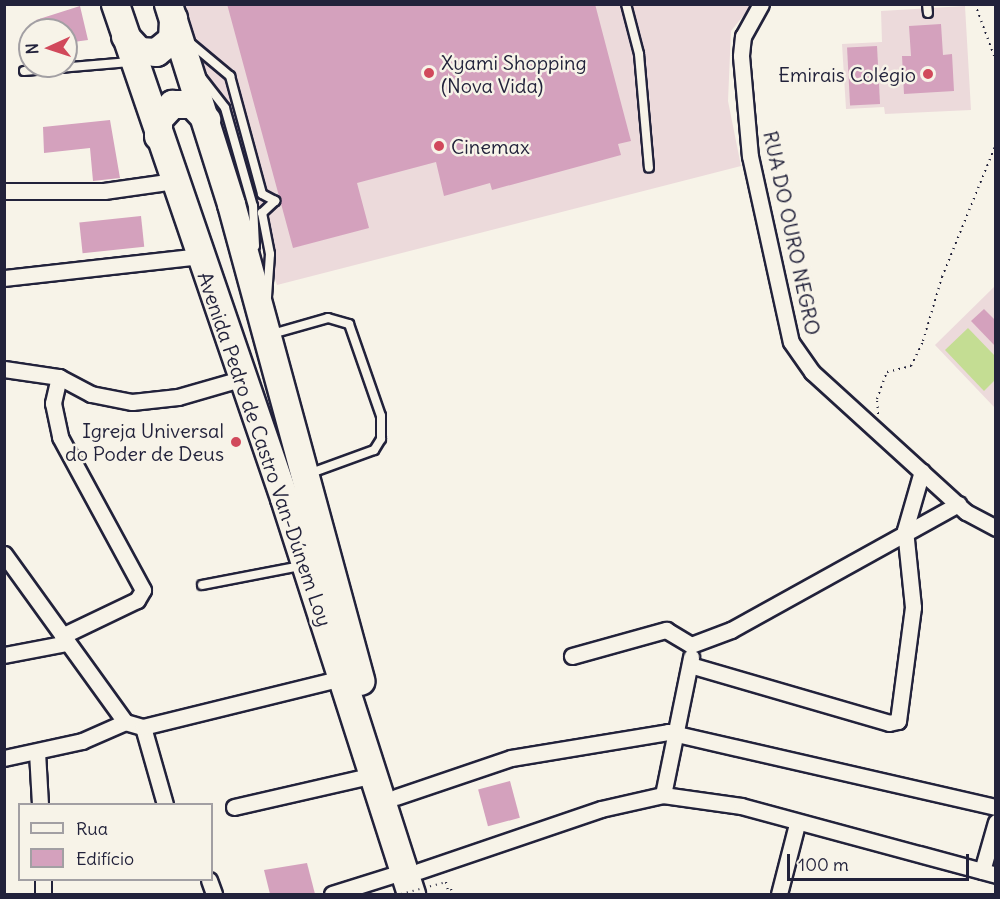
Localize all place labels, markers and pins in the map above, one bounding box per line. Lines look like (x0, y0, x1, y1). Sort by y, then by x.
place label: Xyami Shopping (Nova Vida) (441, 50, 587, 97)
place label: Emirais Colégio (778, 62, 916, 86)
marker: Xyami Shopping (Nova Vida) (422, 66, 436, 80)
marker: Emirais Colégio (921, 67, 935, 81)
place label: Cinemax (451, 134, 530, 158)
marker: Cinemax (432, 139, 446, 153)
place label: Igreja Universal do Poder de Deus (65, 418, 224, 465)
marker: Igreja Universal do Poder de Deus (229, 435, 243, 449)

